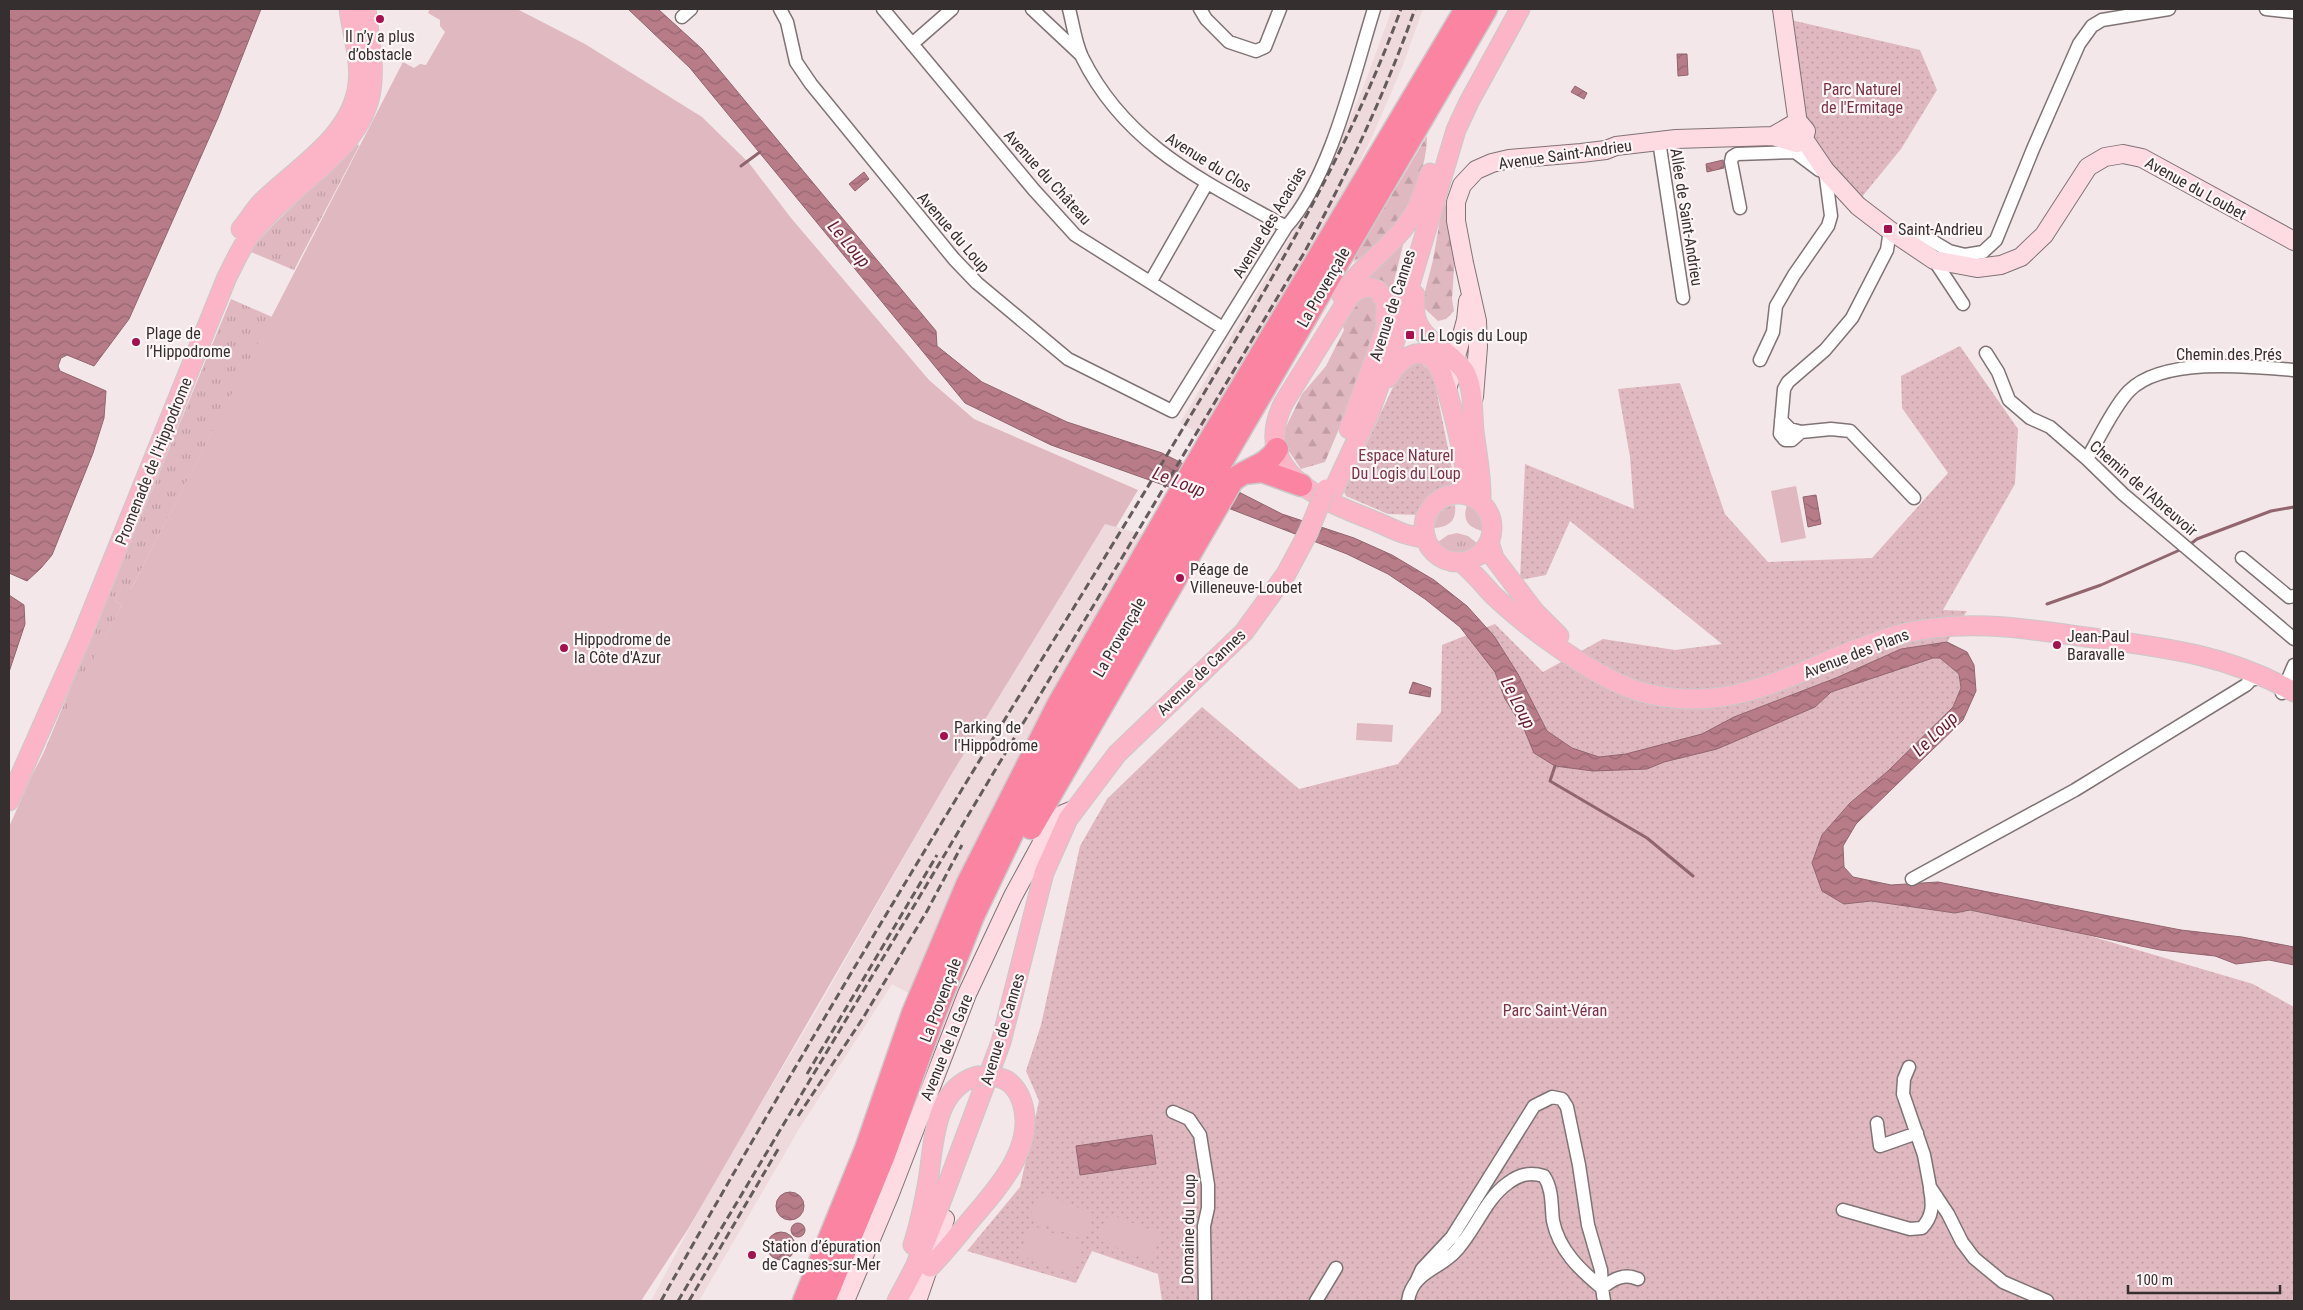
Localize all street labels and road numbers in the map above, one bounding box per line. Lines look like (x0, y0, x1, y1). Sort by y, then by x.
street label: Avenue du Château (1000, 126, 1095, 229)
street label: Avenue du Clos (1163, 129, 1255, 196)
street label: Avenue Saint-Andrieu (1497, 136, 1633, 173)
street label: Allée de Saint-Andrieu (1666, 147, 1707, 287)
street label: Avenue du Loubet (2142, 153, 2250, 224)
street label: Avenue des Acacias (1229, 163, 1310, 281)
street label: Avenue du Loup (914, 188, 994, 277)
street label: La Provençale (1293, 244, 1354, 330)
street label: Avenue de Cannes (1366, 247, 1419, 363)
street label: Chemin des Prés (2176, 345, 2282, 364)
street label: Promenade de l'Hippodrome (111, 375, 196, 548)
street label: Chemin de l'Abreuvoir (2086, 436, 2201, 540)
street label: La Provençale (1089, 594, 1150, 680)
street label: Avenue de Cannes (1153, 625, 1250, 719)
street label: Avenue des Plans (1801, 625, 1912, 682)
street label: La Provençale (916, 955, 965, 1045)
street label: Avenue de Cannes (976, 971, 1029, 1087)
street label: Avenue de la Gare (916, 991, 976, 1103)
street label: Domaine du Loup (1178, 1174, 1199, 1284)

